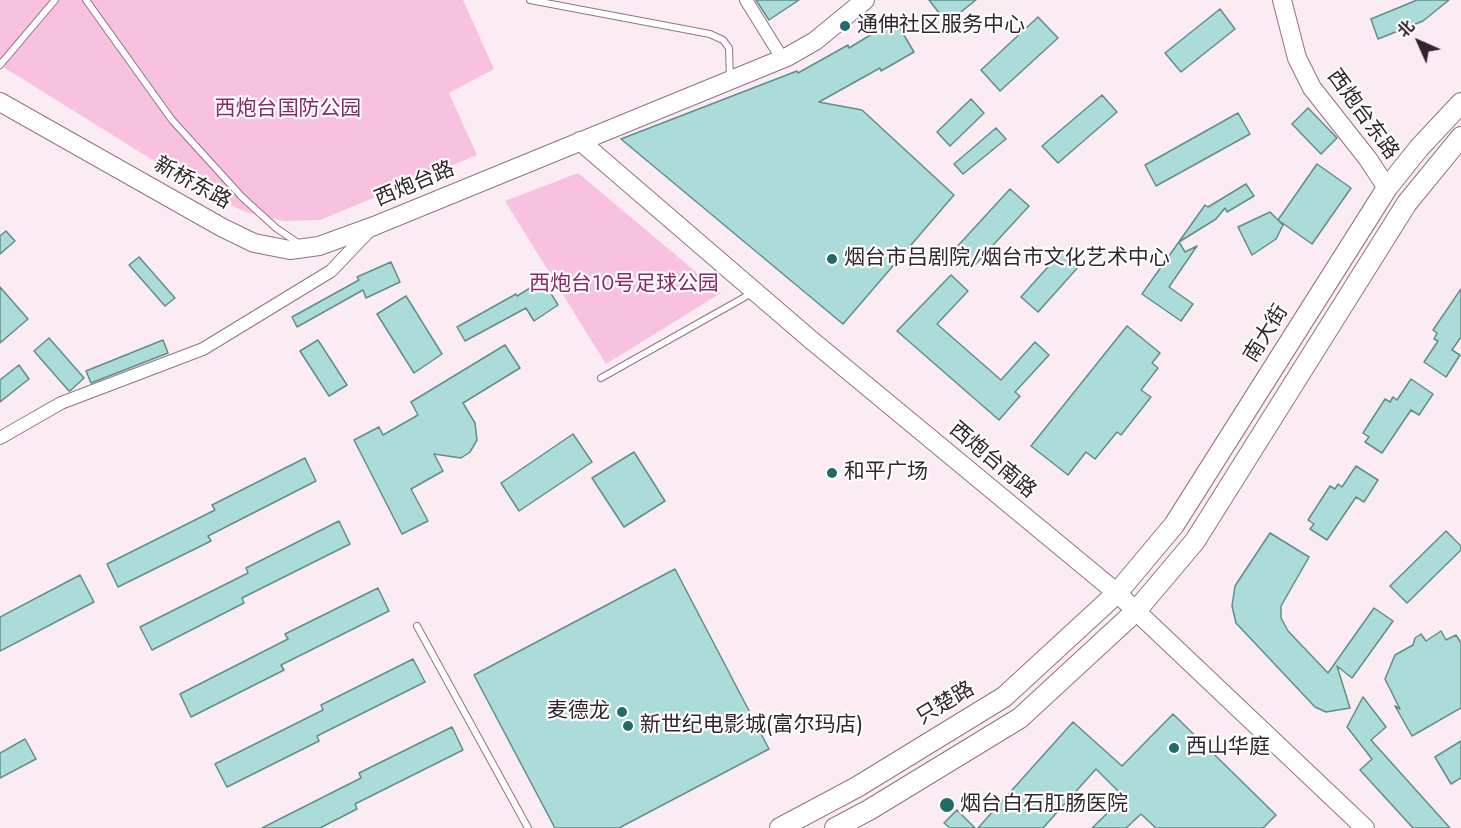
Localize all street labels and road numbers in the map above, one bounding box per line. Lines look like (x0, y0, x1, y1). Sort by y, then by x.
street label: 西炮台东路 (1321, 65, 1403, 165)
street label: 新桥东路 (149, 153, 235, 215)
street label: 西炮台路 (371, 157, 459, 213)
street label: 南大街 (1240, 301, 1294, 367)
street label: 西炮台南路 (944, 418, 1040, 504)
street label: 只楚路 (913, 677, 979, 731)

